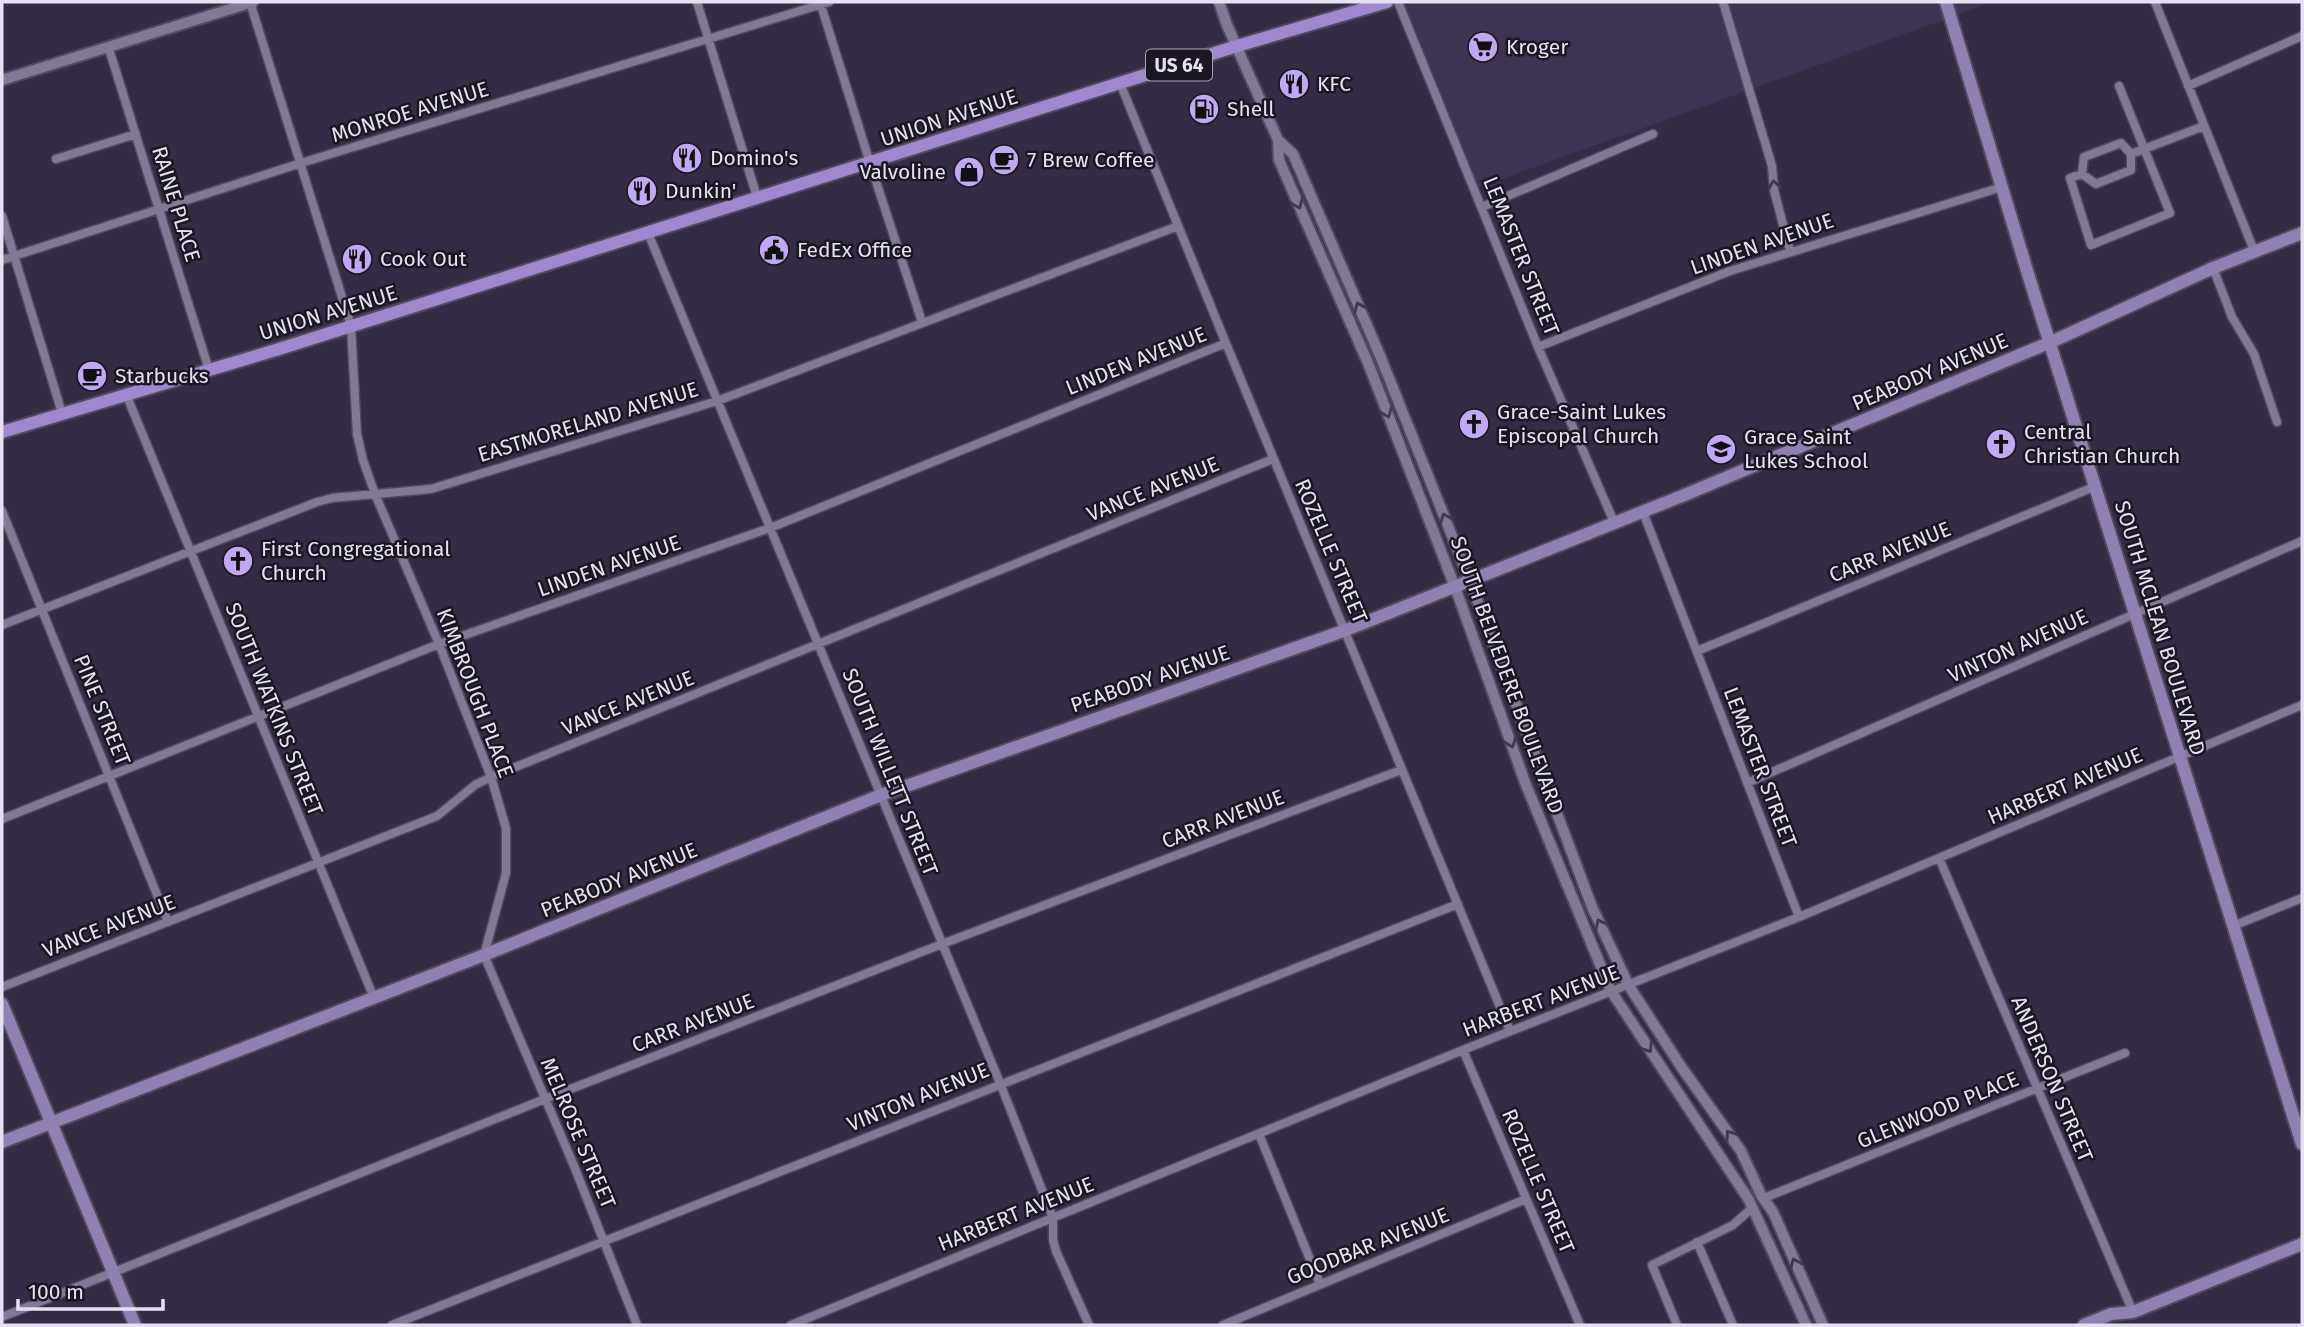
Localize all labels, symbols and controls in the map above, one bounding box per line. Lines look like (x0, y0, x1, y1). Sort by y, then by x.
supermarket icon: Kroger (1466, 30, 1500, 64)
place label: Kroger (1506, 34, 1568, 60)
road number: US 64 (1146, 50, 1212, 80)
restaurant icon: KFC (1277, 67, 1311, 101)
place label: KFC (1317, 71, 1351, 97)
street label: MONROE AVENUE (328, 76, 492, 148)
street label: UNION AVENUE (877, 84, 1021, 152)
fuel station icon: Shell (1187, 92, 1221, 126)
place label: Shell (1227, 96, 1275, 122)
restaurant icon: Domino's (670, 141, 704, 175)
street label: RAINE PLACE (146, 143, 206, 265)
cafe icon: 7 Brew Coffee (987, 143, 1021, 177)
place label: Domino's (710, 145, 798, 171)
place label: 7 Brew Coffee (1027, 147, 1155, 173)
shop icon: Valvoline (952, 155, 986, 189)
place label: Valvoline (860, 159, 946, 185)
street label: LEMASTER STREET (1477, 173, 1565, 339)
restaurant icon: Dunkin' (625, 174, 659, 208)
place label: Dunkin' (665, 178, 736, 204)
one-way arrow (1767, 179, 1782, 191)
one-way arrow (1290, 197, 1304, 209)
street label: LINDEN AVENUE (1687, 207, 1837, 281)
public building icon: FedEx Office (757, 233, 791, 267)
place label: FedEx Office (797, 237, 912, 263)
restaurant icon: Cook Out (340, 242, 374, 276)
place label: Cook Out (380, 246, 467, 272)
street label: UNION AVENUE (256, 280, 400, 346)
one-way arrow (1354, 301, 1368, 313)
street label: LINDEN AVENUE (1062, 321, 1210, 401)
street label: PEABODY AVENUE (1848, 327, 2012, 417)
cafe icon: Starbucks (75, 359, 109, 393)
place label: Starbucks (115, 363, 209, 389)
street label: EASTMORELAND AVENUE (475, 376, 701, 468)
place label: Grace-Saint Lukes Episcopal Church (1497, 399, 1666, 449)
one-way arrow (1379, 406, 1393, 418)
church icon: Grace-Saint Lukes Episcopal Church (1457, 407, 1491, 441)
place label: Central Christian Church (2024, 419, 2180, 469)
place label: Grace Saint Lukes School (1744, 424, 1868, 474)
church icon: Central Christian Church (1984, 427, 2018, 461)
school or university icon: Grace Saint Lukes School (1704, 432, 1738, 466)
street label: VANCE AVENUE (1083, 451, 1223, 527)
street label: ROZELLE STREET (1289, 475, 1373, 627)
street label: SOUTH MCLEAN BOULEVARD (2109, 498, 2211, 758)
one-way arrow (1439, 512, 1453, 524)
street label: CARR AVENUE (1825, 516, 1955, 588)
street label: LINDEN AVENUE (534, 529, 684, 603)
street label: SOUTH BELVEDERE BOULEVARD (1445, 533, 1569, 817)
place label: First Congregational Church (261, 536, 450, 586)
church icon: First Congregational Church (221, 544, 255, 578)
street label: SOUTH WATKINS STREET (219, 599, 329, 819)
street label: VINTON AVENUE (1944, 603, 2092, 689)
street label: KIMBROUGH PLACE (431, 605, 519, 781)
street label: PEABODY AVENUE (1067, 640, 1233, 718)
street label: PINE STREET (68, 651, 136, 769)
street label: SOUTH WILLETT STREET (836, 664, 944, 880)
street label: VANCE AVENUE (558, 665, 698, 741)
street label: LEMASTER STREET (1718, 683, 1803, 851)
one-way arrow (1503, 737, 1517, 749)
street label: HARBERT AVENUE (1984, 742, 2146, 830)
street label: CARR AVENUE (1158, 784, 1288, 854)
street label: PEABODY AVENUE (537, 837, 701, 923)
street label: VANCE AVENUE (39, 889, 179, 963)
one-way arrow (1594, 919, 1608, 931)
street label: HARBERT AVENUE (1459, 959, 1623, 1043)
street label: CARR AVENUE (628, 988, 758, 1058)
street label: ANDERSON STREET (2005, 992, 2099, 1166)
one-way arrow (1640, 1041, 1653, 1054)
street label: MELROSE STREET (535, 1054, 622, 1212)
street label: VINTON AVENUE (843, 1057, 993, 1137)
street label: GLENWOOD PLACE (1853, 1066, 2023, 1154)
street label: ROZELLE STREET (1496, 1105, 1580, 1257)
one-way arrow (1725, 1130, 1738, 1143)
street label: HARBERT AVENUE (934, 1171, 1098, 1257)
street label: GOODBAR AVENUE (1283, 1202, 1453, 1290)
one-way arrow (1789, 1258, 1803, 1270)
scale bar (18, 1268, 163, 1312)
text: 100 m (28, 1279, 84, 1305)

